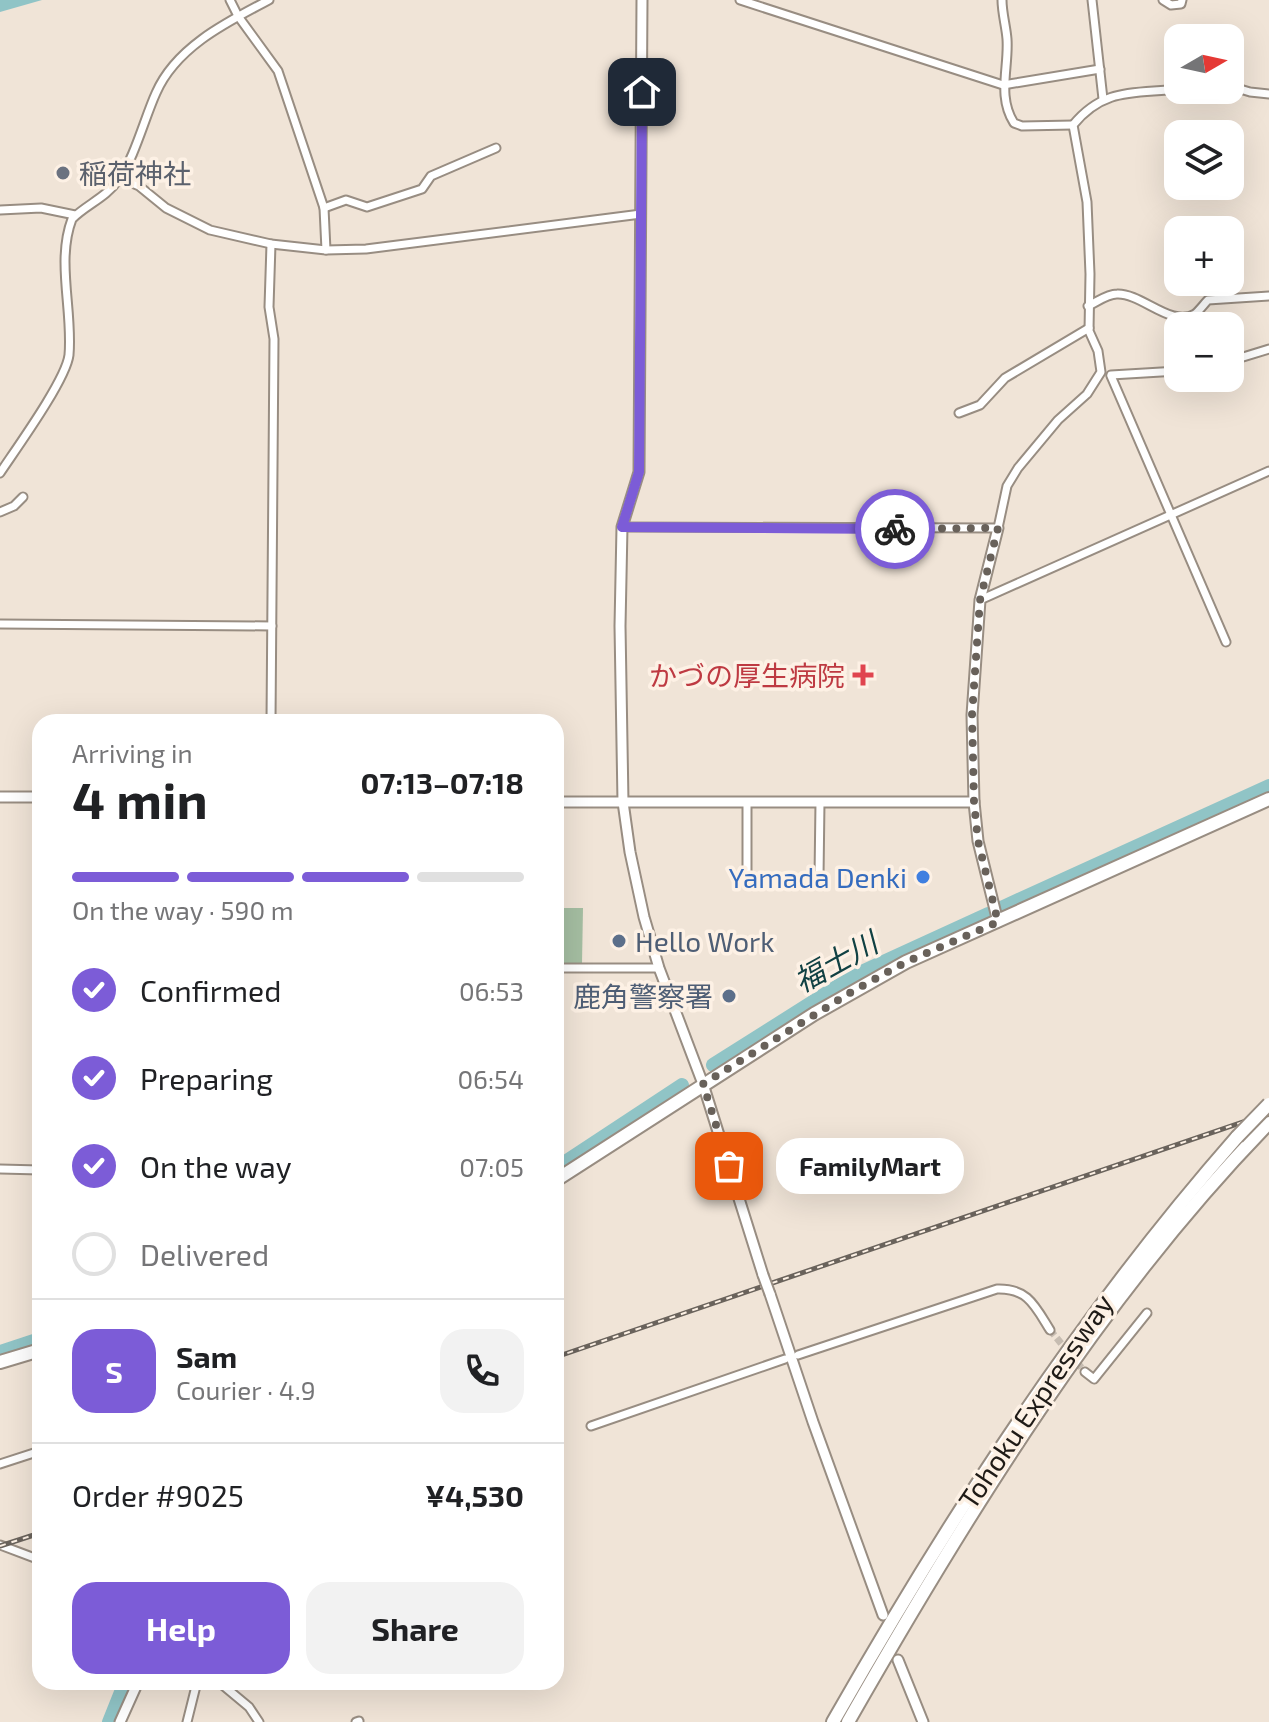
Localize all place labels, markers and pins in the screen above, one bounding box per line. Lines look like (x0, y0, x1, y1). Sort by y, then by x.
pin (608, 58, 676, 126)
place label: 稲荷神社 (79, 156, 191, 190)
marker: 稲荷神社 (54, 164, 72, 182)
place label: かづの厚生病院 (649, 658, 845, 692)
marker: かづの厚生病院 (852, 664, 874, 686)
place label: Yamada Denki (729, 860, 907, 894)
marker: Yamada Denki (914, 868, 932, 886)
place label: Hello Work (635, 924, 775, 958)
marker: Hello Work (610, 932, 628, 950)
place label: 鹿角警察署 (573, 979, 713, 1013)
marker: 鹿角警察署 (720, 987, 738, 1005)
pin (695, 1132, 763, 1200)
callout: FamilyMart (777, 1138, 965, 1194)

